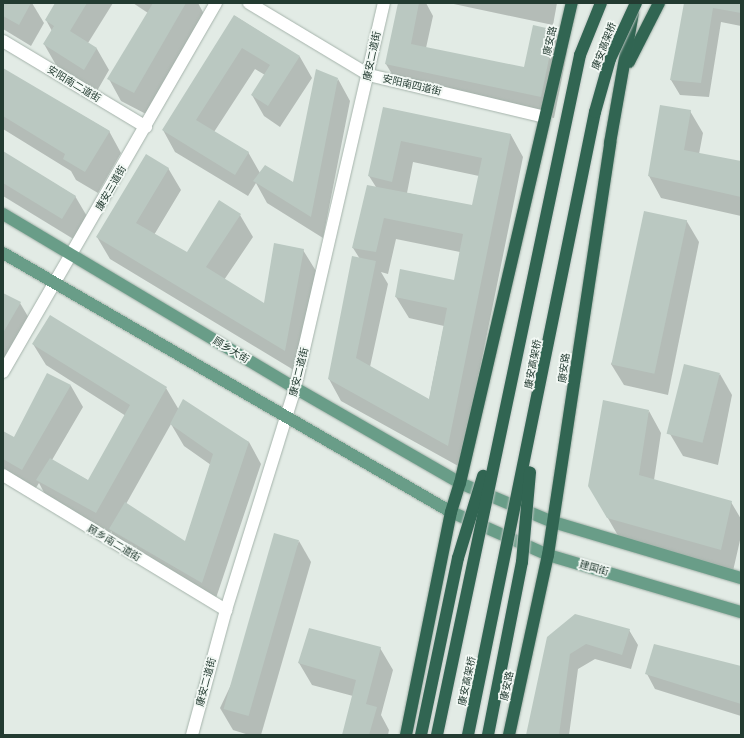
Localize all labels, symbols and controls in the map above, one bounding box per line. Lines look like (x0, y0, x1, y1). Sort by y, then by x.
street label: 康安高架桥 (589, 21, 619, 71)
street label: 康安路 (541, 25, 559, 57)
street label: 康安二道街 (361, 30, 383, 82)
street label: 安阳南二道街 (45, 63, 103, 105)
street label: 安阳南四道街 (381, 72, 443, 98)
street label: 康安三道街 (93, 163, 129, 213)
street label: 顾乡大街 (211, 335, 251, 365)
street label: 康安高架桥 (522, 338, 544, 390)
street label: 康安二道街 (287, 346, 311, 398)
street label: 康安路 (556, 352, 572, 384)
street label: 顾乡南二道街 (85, 522, 143, 564)
street label: 建国街 (578, 558, 610, 578)
street label: 康安高架桥 (456, 655, 478, 707)
street label: 康安二道街 (194, 656, 218, 708)
street label: 康安路 (498, 670, 516, 702)

